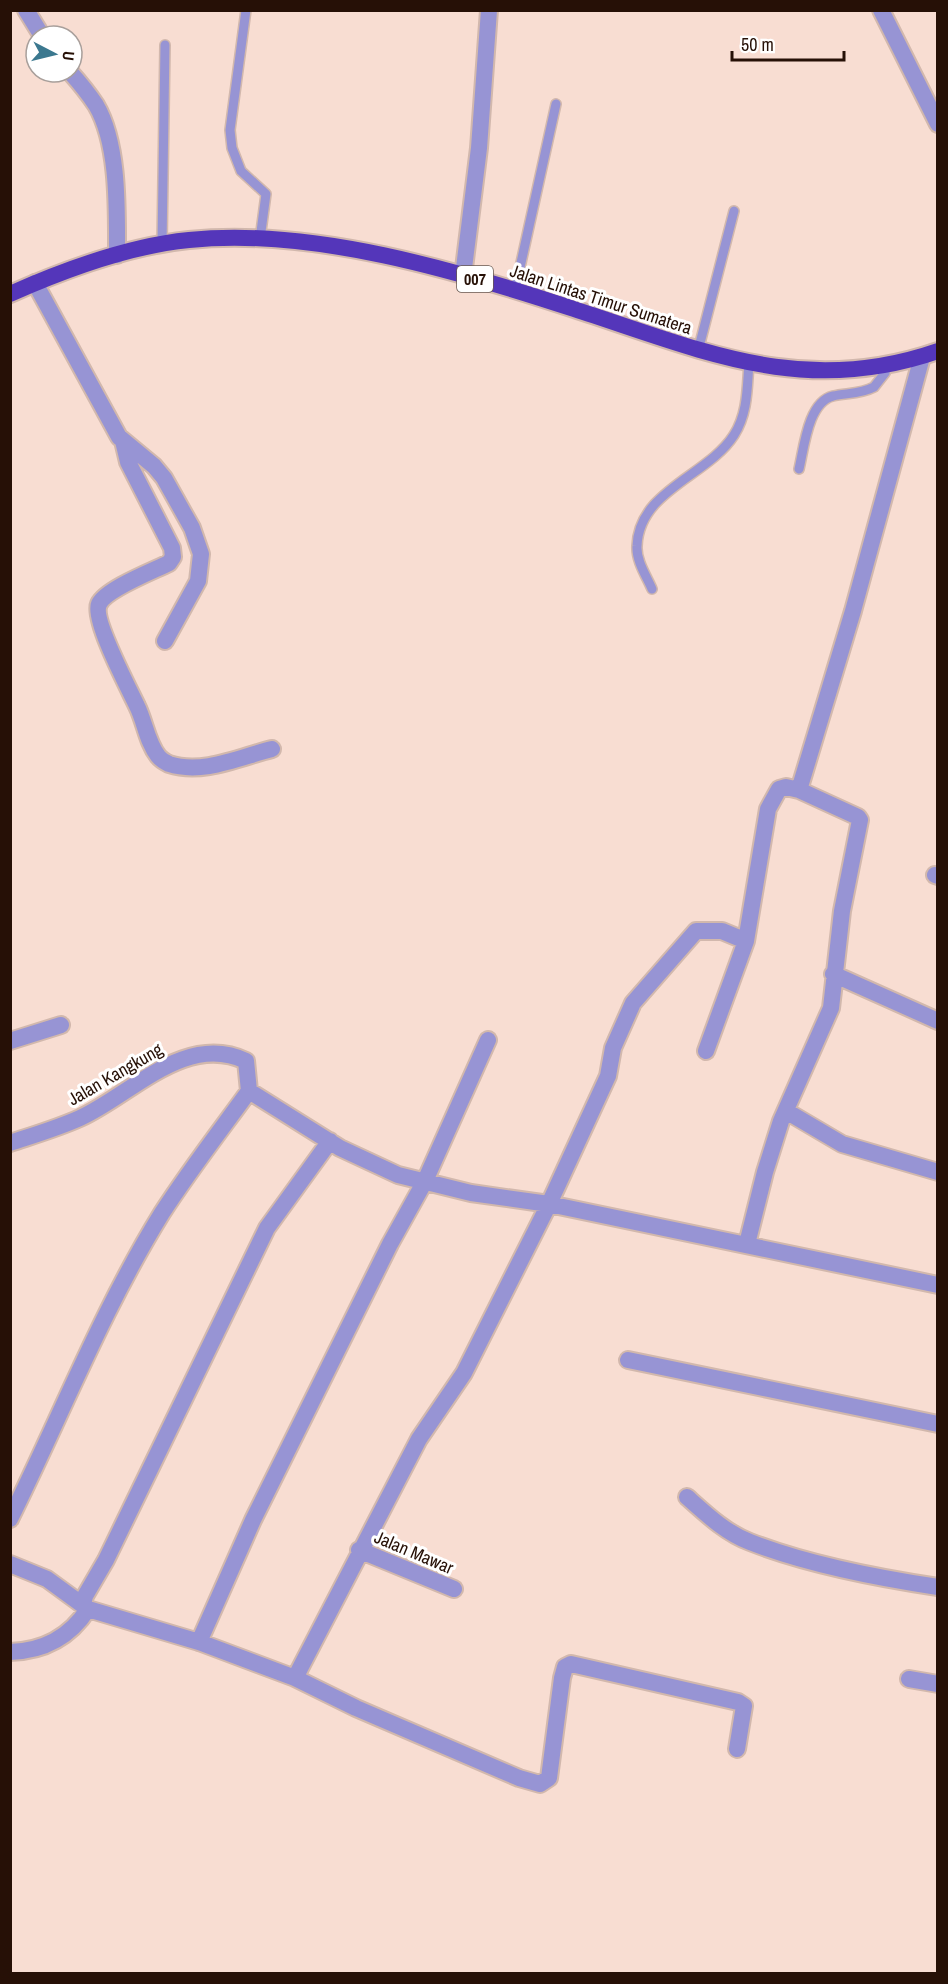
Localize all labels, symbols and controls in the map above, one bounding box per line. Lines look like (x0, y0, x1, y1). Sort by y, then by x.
north arrow (24, 24, 84, 84)
scale bar (732, 24, 844, 62)
text: 50 m (741, 32, 774, 57)
text: U (57, 50, 80, 62)
street label: Jalan Lintas Timur Sumatera (507, 258, 695, 340)
road number: 007 (457, 266, 493, 292)
street label: Jalan Kangkung (63, 1036, 168, 1111)
street label: Jalan Mawar (371, 1524, 457, 1580)

